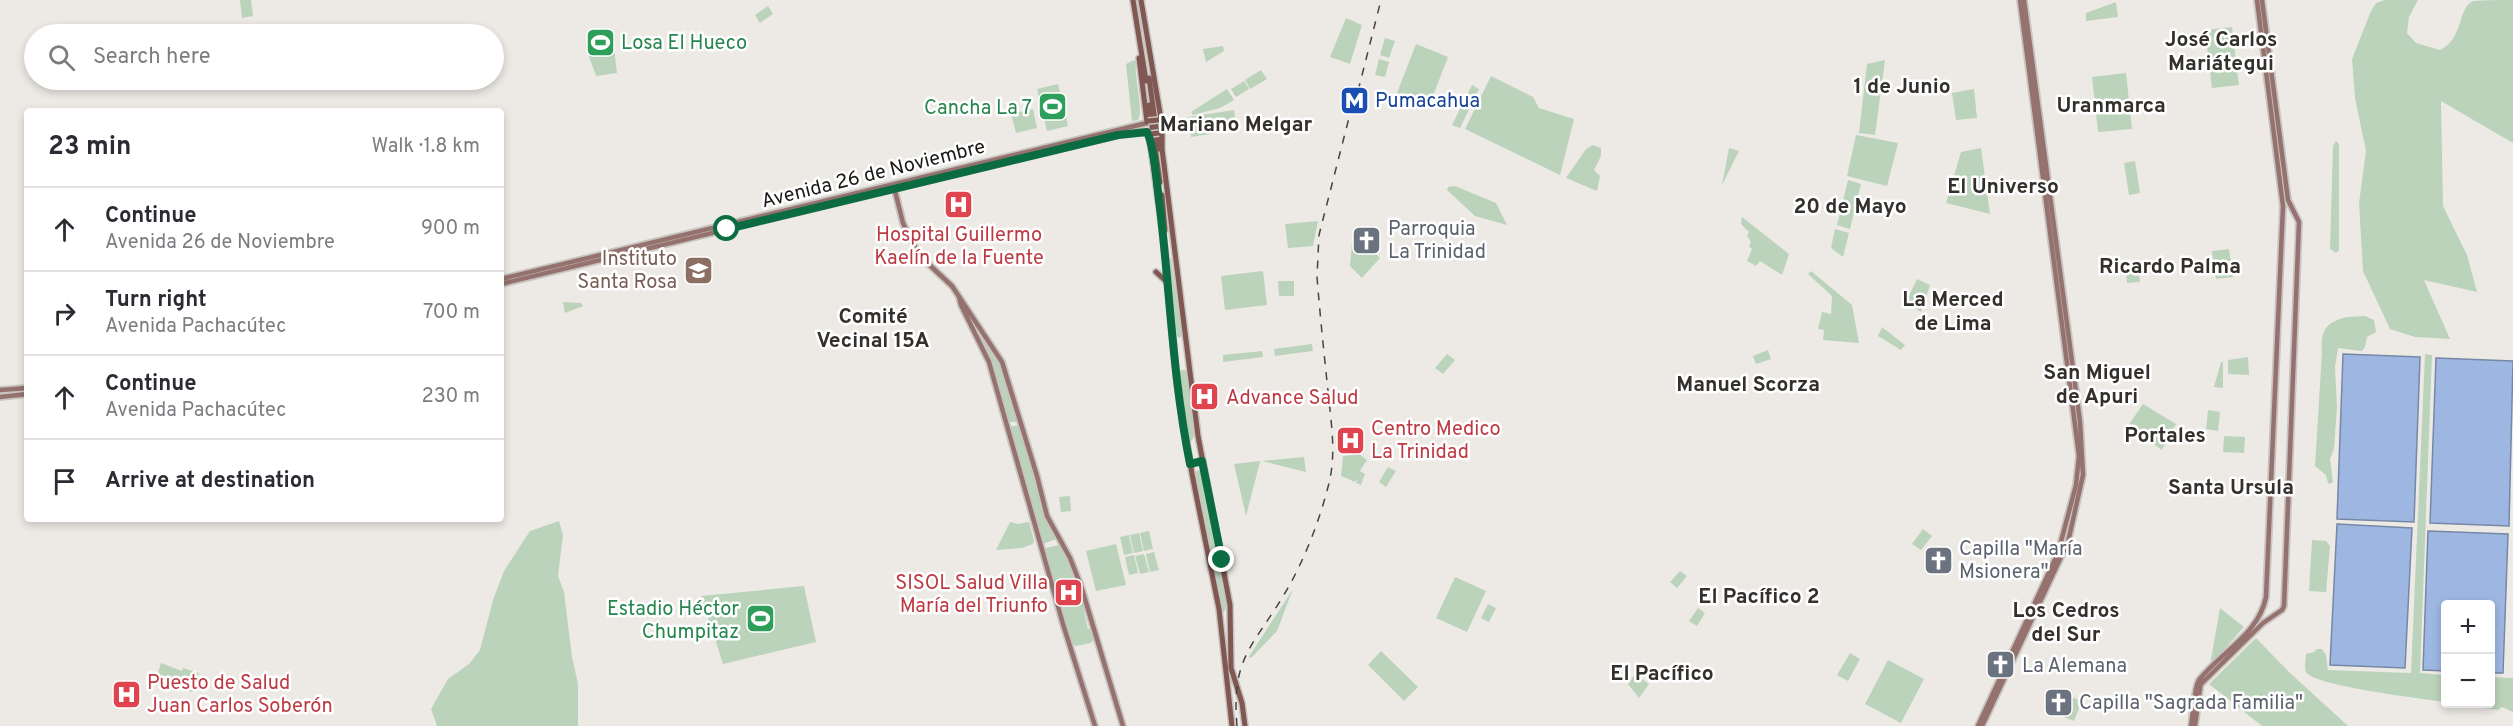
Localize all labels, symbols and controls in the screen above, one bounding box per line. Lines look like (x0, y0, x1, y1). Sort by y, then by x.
search box (24, 24, 504, 90)
sports icon: Losa El Hueco (584, 26, 616, 58)
district label: José Carlos Mariátegui (2165, 27, 2277, 78)
place label: Losa El Hueco (621, 31, 747, 57)
icon: search (45, 41, 78, 74)
text: Search here (93, 44, 211, 71)
district label: 1 de Junio (1853, 74, 1951, 101)
metro station icon: Pumacahua (1338, 84, 1370, 116)
place label: Pumacahua (1375, 89, 1480, 115)
sports icon: Cancha La 7 (1037, 91, 1069, 123)
district label: Uranmarca (2056, 93, 2166, 120)
place label: Cancha La 7 (924, 96, 1032, 122)
district label: Mariano Melgar (1160, 112, 1312, 139)
text: 23 min (48, 131, 132, 164)
text: Walk · 1.8 km (371, 134, 480, 160)
street label: Avenida 26 de Noviembre (759, 135, 988, 215)
district label: El Universo (1947, 174, 2059, 201)
hospital icon: Hospital Guillermo Kaelín de la Fuente (943, 188, 975, 220)
district label: 20 de Mayo (1793, 194, 1907, 221)
text: Continue (105, 203, 196, 230)
icon: ahead (48, 213, 81, 246)
route start (713, 215, 739, 241)
text: 900 m (421, 216, 480, 242)
place label: Parroquia La Trinidad (1388, 217, 1486, 266)
place label: Hospital Guillermo Kaelín de la Fuente (874, 223, 1044, 272)
church icon: Parroquia La Trinidad (1351, 224, 1383, 256)
text: Avenida 26 de Noviembre (105, 230, 335, 256)
place label: Instituto Santa Rosa (577, 247, 677, 296)
school or university icon: Instituto Santa Rosa (682, 254, 714, 286)
district label: Ricardo Palma (2099, 254, 2241, 281)
text: Turn right (105, 287, 207, 314)
district label: La Merced de Lima (1902, 287, 2004, 338)
icon: right (48, 297, 81, 330)
text: 700 m (423, 300, 480, 326)
district label: Comité Vecinal 15A (816, 304, 930, 355)
text: Avenida Pachacútec (105, 314, 286, 340)
district label: San Miguel de Apuri (2043, 360, 2151, 411)
text: Continue (105, 371, 196, 398)
district label: Manuel Scorza (1676, 372, 1820, 399)
icon: ahead (48, 381, 81, 414)
hospital icon: Advance Salud (1189, 381, 1221, 413)
text: 230 m (421, 384, 480, 410)
place label: Advance Salud (1226, 386, 1359, 412)
text: Avenida Pachacútec (105, 398, 286, 424)
place label: Centro Medico La Trinidad (1371, 417, 1501, 466)
district label: Portales (2124, 423, 2206, 450)
hospital icon: Centro Medico La Trinidad (1334, 424, 1366, 456)
icon: arrive (48, 465, 81, 498)
text: Arrive at destination (105, 468, 315, 495)
district label: Santa Ursula (2168, 475, 2294, 502)
place label: Capilla "María Msionera" (1959, 537, 2083, 586)
church icon: Capilla "María Msionera" (1922, 544, 1954, 576)
route end (1208, 546, 1234, 572)
place label: SISOL Salud Villa María del Triunfo (895, 571, 1048, 620)
hospital icon: SISOL Salud Villa María del Triunfo (1053, 577, 1085, 609)
district label: El Pacífico 2 (1698, 584, 1820, 611)
place label: Estadio Héctor Chumpitaz (607, 597, 739, 646)
district label: Los Cedros del Sur (2013, 598, 2119, 649)
map controls (2441, 600, 2495, 708)
button: + (2441, 600, 2495, 654)
sports icon: Estadio Héctor Chumpitaz (744, 603, 776, 635)
church icon: La Alemana (1985, 649, 2017, 681)
place label: La Alemana (2022, 654, 2127, 680)
button: − (2441, 654, 2495, 708)
district label: El Pacífico (1610, 661, 1714, 688)
place label: Puesto de Salud Juan Carlos Soberón (147, 671, 333, 720)
hospital icon: Puesto de Salud Juan Carlos Soberón (110, 678, 142, 710)
church icon: Capilla "Sagrada Familia" (2042, 686, 2074, 718)
place label: Capilla "Sagrada Familia" (2079, 691, 2303, 717)

